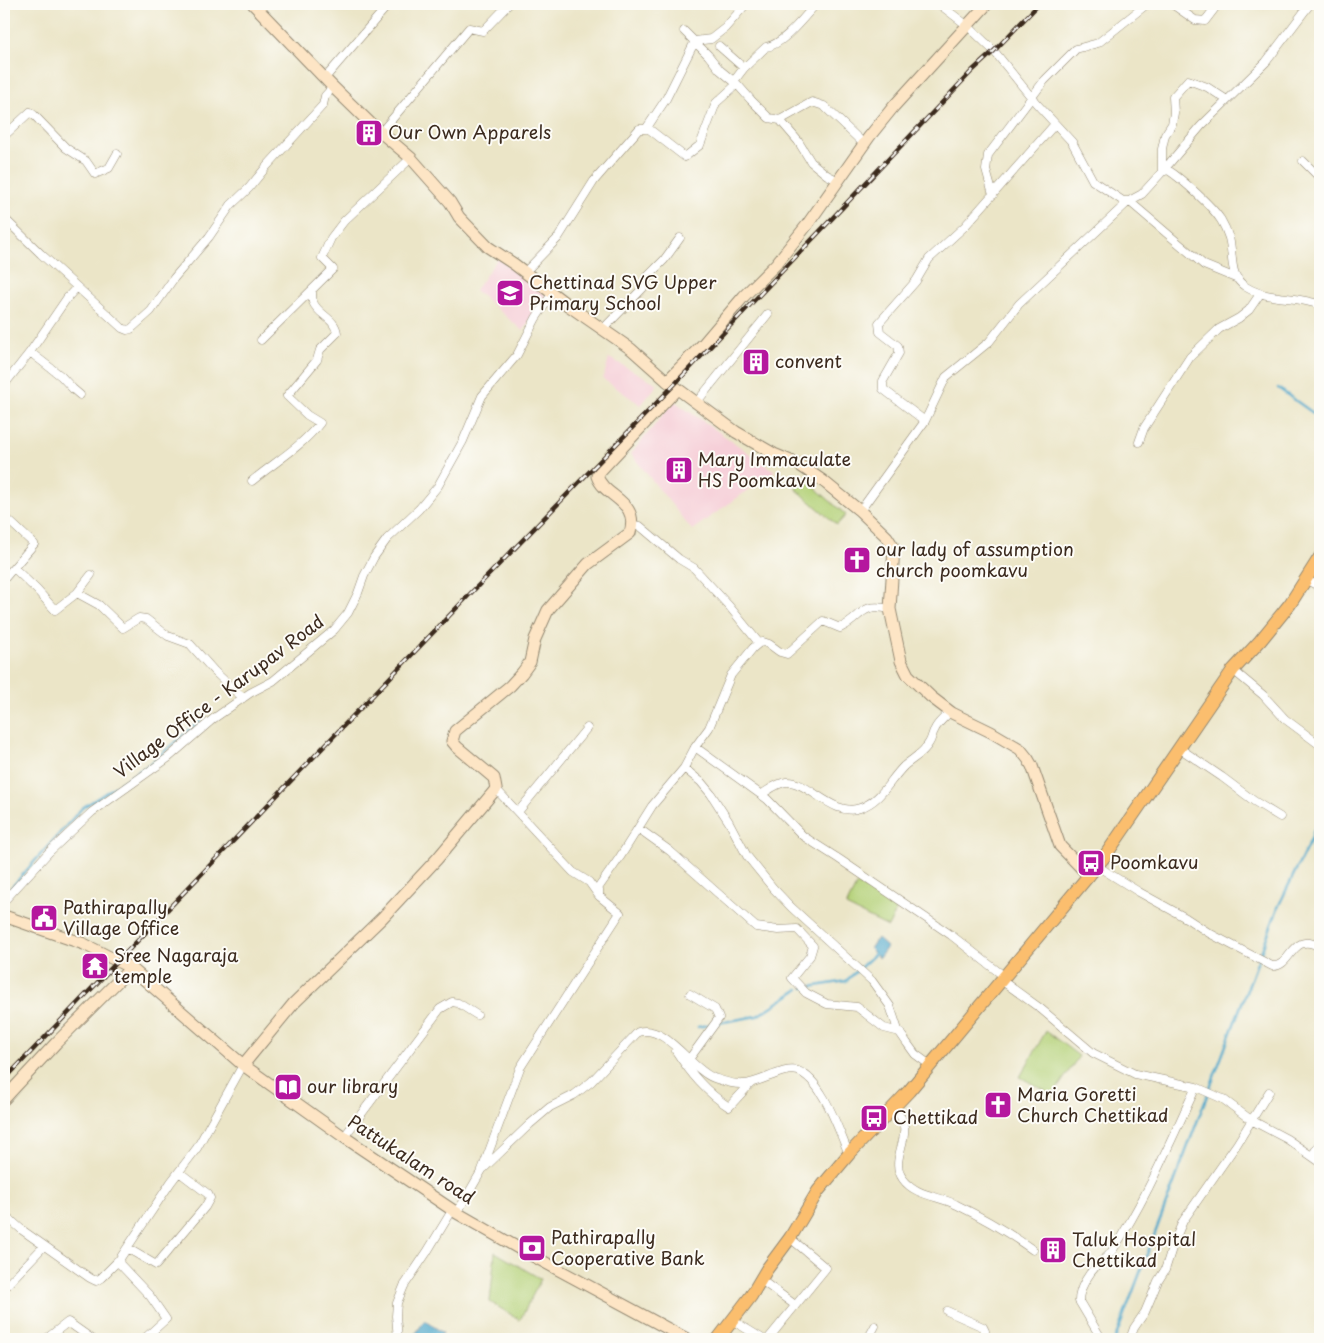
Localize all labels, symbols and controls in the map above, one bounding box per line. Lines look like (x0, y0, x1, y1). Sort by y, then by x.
building icon: Our Own Apparels (354, 118, 384, 148)
place label: Our Own Apparels (388, 118, 551, 145)
place label: Chettinad SVG Upper Primary School (529, 268, 717, 316)
school or university icon: Chettinad SVG Upper Primary School (495, 278, 525, 308)
building icon: convent (741, 347, 771, 377)
place label: convent (775, 347, 842, 374)
place label: Mary Immaculate HS Poomkavu (698, 445, 851, 493)
building icon: Mary Immaculate HS Poomkavu (664, 455, 694, 485)
place label: our lady of assumption church poomkavu (876, 535, 1074, 583)
church icon: our lady of assumption church poomkavu (842, 545, 872, 575)
street label: Village Office - Karupav Road (107, 608, 329, 784)
bus stop icon: Poomkavu (1076, 848, 1106, 878)
place label: Poomkavu (1110, 848, 1198, 875)
place label: Pathirapally Village Office (63, 893, 179, 941)
public building icon: Pathirapally Village Office (29, 903, 59, 933)
place label: Sree Nagaraja temple (114, 941, 239, 989)
temple icon: Sree Nagaraja temple (80, 951, 110, 981)
library icon: our library (273, 1072, 303, 1102)
place label: our library (307, 1072, 398, 1099)
place label: Maria Goretti Church Chettikad (1017, 1080, 1169, 1128)
church icon: Maria Goretti Church Chettikad (983, 1090, 1013, 1120)
bus stop icon: Chettikad (859, 1103, 889, 1133)
place label: Chettikad (893, 1103, 978, 1130)
street label: Pattukalam road (343, 1107, 481, 1210)
place label: Pathirapally Cooperative Bank (551, 1223, 705, 1271)
place label: Taluk Hospital Chettikad (1072, 1225, 1196, 1273)
bank icon: Pathirapally Cooperative Bank (517, 1233, 547, 1263)
building icon: Taluk Hospital Chettikad (1038, 1235, 1068, 1265)

